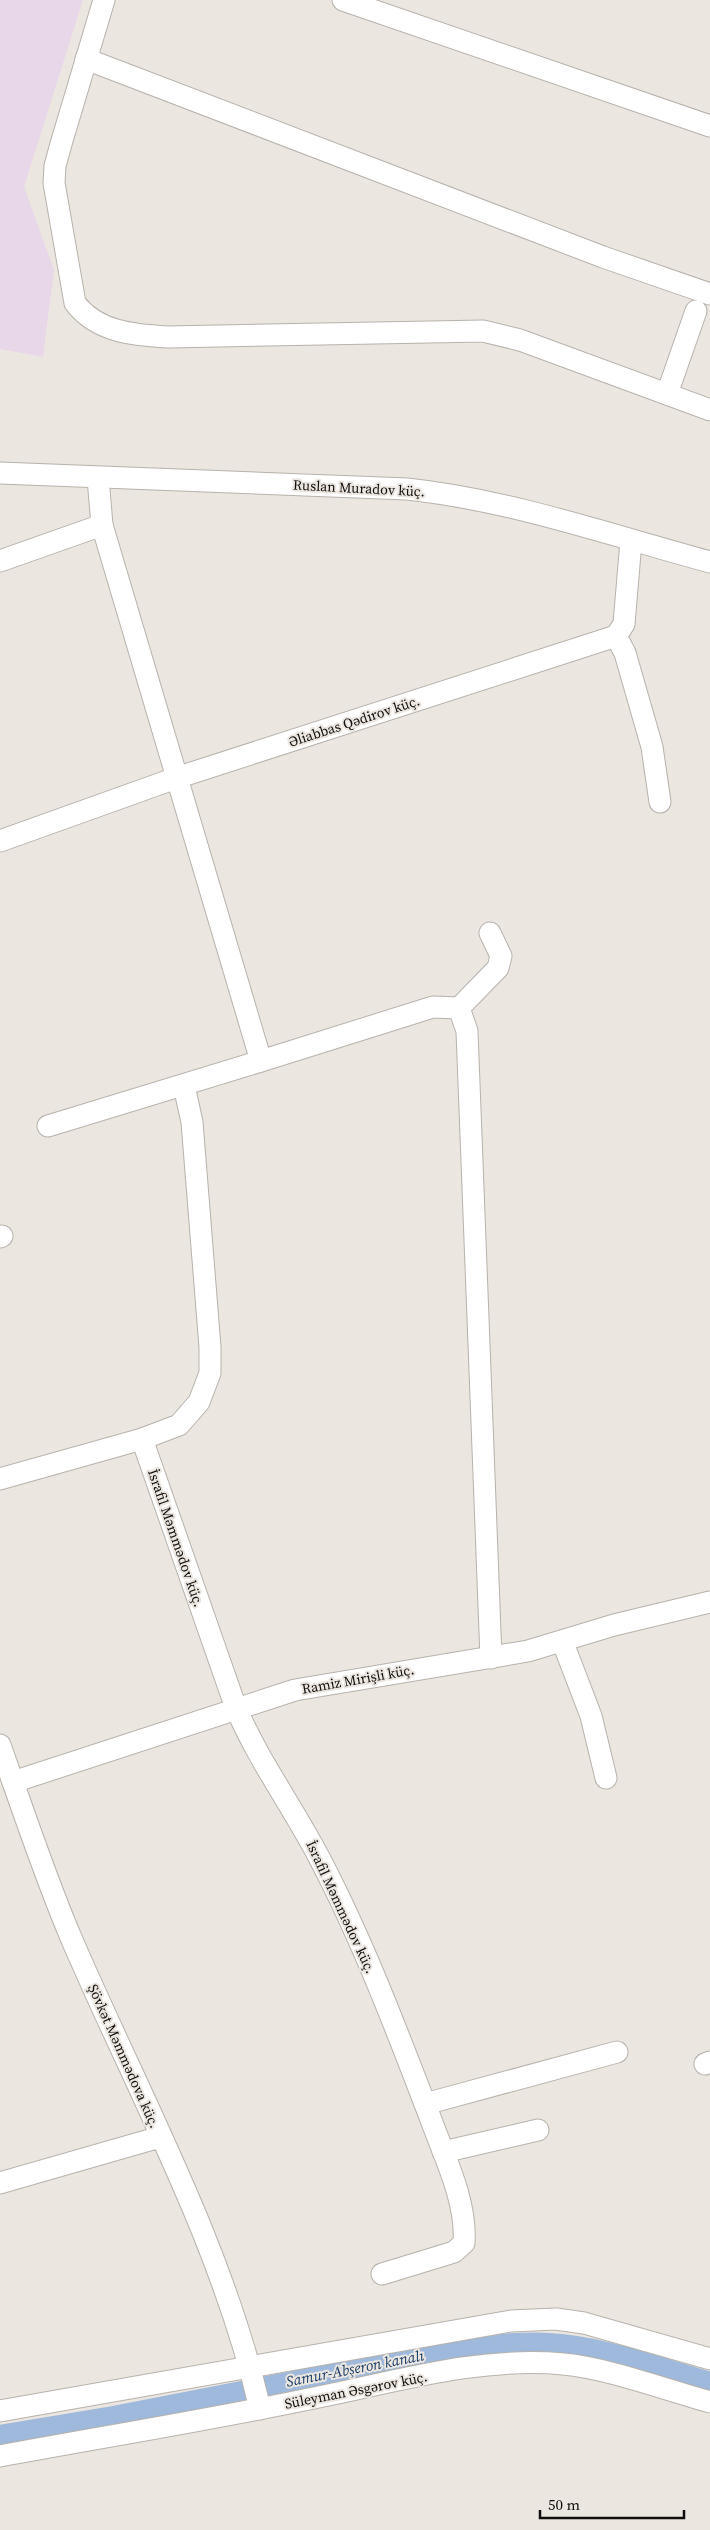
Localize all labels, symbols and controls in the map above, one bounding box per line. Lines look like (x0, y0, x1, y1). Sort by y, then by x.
street label: Ruslan Muradov küç. (293, 475, 425, 501)
street label: Əliabbas Qədirov küç. (286, 690, 422, 752)
street label: İsrafil Məmmədov küç. (143, 1466, 209, 1610)
street label: Ramiz Mirişli küç. (300, 1659, 416, 1699)
street label: İsrafil Məmmədov küç. (301, 1837, 381, 1977)
street label: Şövkət Məmmədova küç. (83, 1981, 165, 2131)
water label: Samur-Abşeron kanalı (284, 2344, 426, 2392)
street label: Süleyman Əsgərov küç. (283, 2366, 429, 2414)
scale bar (540, 2488, 684, 2520)
text: 50 m (548, 2494, 580, 2515)

